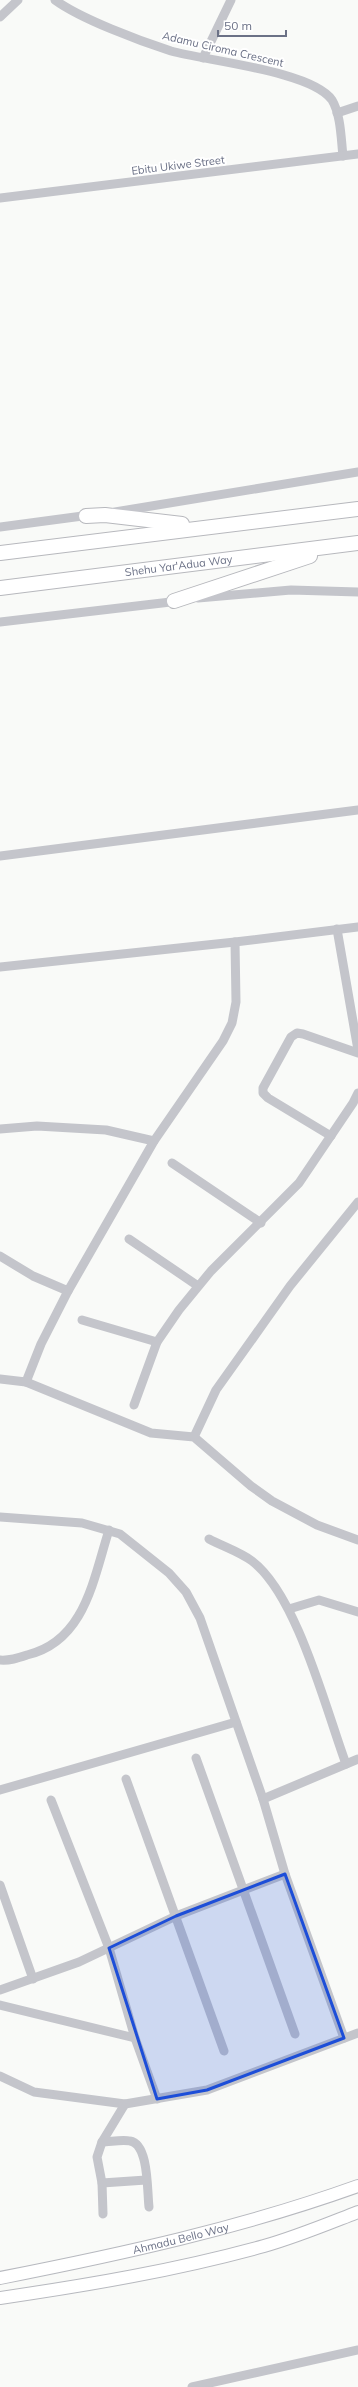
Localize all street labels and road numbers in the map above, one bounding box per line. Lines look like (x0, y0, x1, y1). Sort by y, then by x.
street label: Adamu Ciroma Crescent (161, 28, 285, 70)
street label: Ebitu Ukiwe Street (131, 152, 226, 178)
street label: Shehu Yar'Adua Way (124, 552, 233, 579)
street label: Ahmadu Bello Way (131, 2220, 230, 2257)

